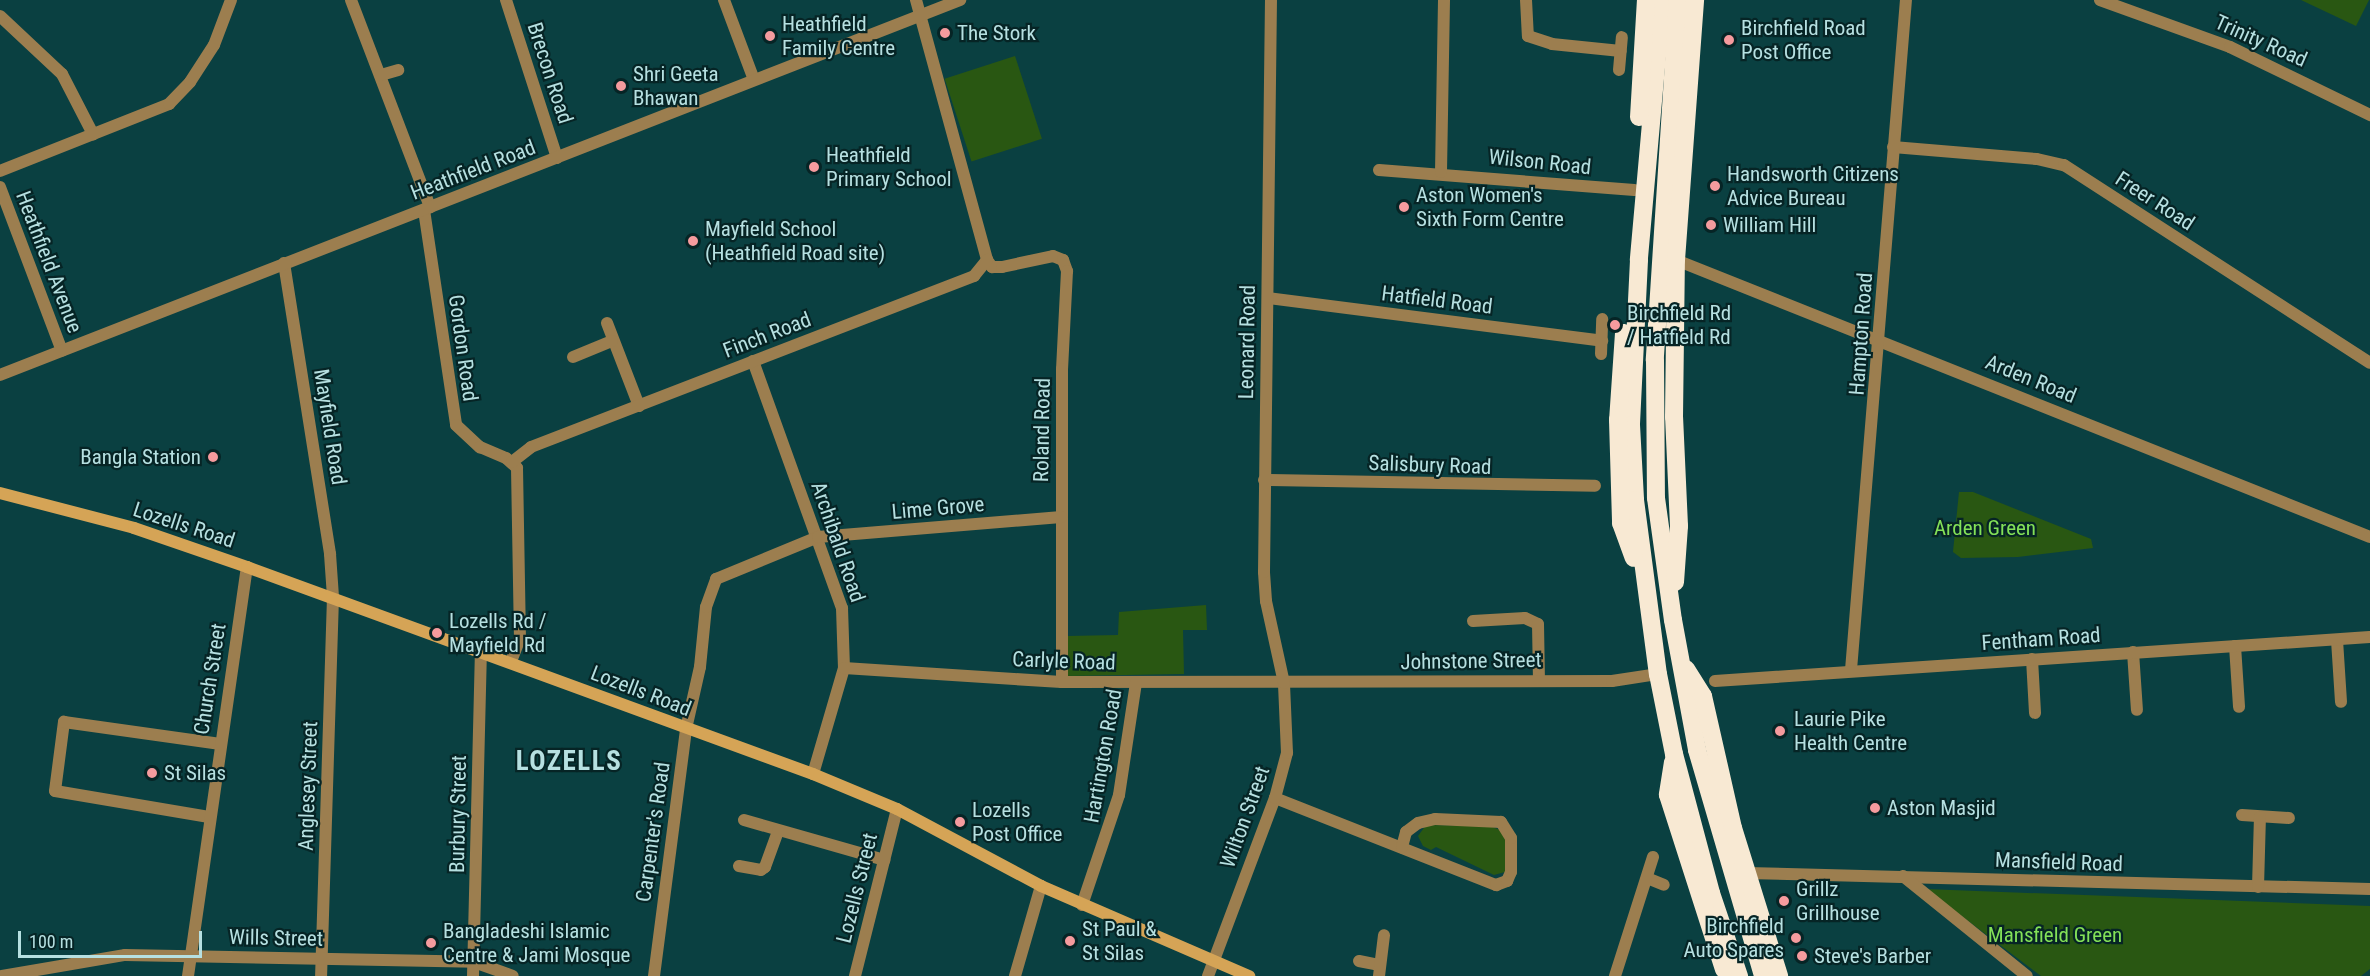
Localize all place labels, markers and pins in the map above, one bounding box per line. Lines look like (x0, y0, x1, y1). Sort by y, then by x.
place label: Heathfield Family Centre (782, 11, 895, 61)
place label: Birchfield Road Post Office (1741, 15, 1866, 65)
place label: The Stork (957, 20, 1036, 46)
marker: The Stork (938, 26, 952, 40)
marker: Heathfield Family Centre (763, 29, 777, 43)
marker: Birchfield Road Post Office (1722, 33, 1736, 47)
place label: Shri Geeta Bhawan (633, 61, 718, 111)
marker: Shri Geeta Bhawan (614, 79, 628, 93)
place label: Heathfield Primary School (826, 142, 952, 192)
marker: Heathfield Primary School (807, 160, 821, 174)
place label: Handsworth Citizens Advice Bureau (1727, 161, 1899, 211)
marker: Handsworth Citizens Advice Bureau (1708, 179, 1722, 193)
place label: Aston Women's Sixth Form Centre (1416, 182, 1564, 232)
marker: Aston Women's Sixth Form Centre (1397, 200, 1411, 214)
place label: William Hill (1723, 212, 1816, 238)
place label: Mayfield School (Heathfield Road site) (705, 216, 885, 266)
marker: William Hill (1704, 218, 1718, 232)
marker: Mayfield School (Heathfield Road site) (686, 234, 700, 248)
place label: Birchfield Rd / Hatfield Rd (1627, 300, 1731, 350)
marker: Birchfield Rd / Hatfield Rd (1608, 318, 1622, 332)
place label: Bangla Station (80, 444, 201, 470)
marker: Bangla Station (206, 450, 220, 464)
place label: Lozells Rd / Mayfield Rd (449, 608, 546, 658)
marker: Lozells Rd / Mayfield Rd (430, 626, 444, 640)
place label: Laurie Pike Health Centre (1794, 706, 1907, 756)
marker: Laurie Pike Health Centre (1771, 722, 1789, 740)
place label: St Silas (164, 760, 226, 786)
marker: St Silas (145, 766, 159, 780)
place label: Aston Masjid (1887, 795, 1996, 821)
place label: Lozells Post Office (972, 797, 1062, 847)
marker: Aston Masjid (1868, 801, 1882, 815)
marker: Lozells Post Office (953, 815, 967, 829)
place label: Grillz Grillhouse (1796, 876, 1880, 926)
marker: Grillz Grillhouse (1777, 894, 1791, 908)
place label: Birchfield Auto Spares (1684, 913, 1784, 963)
place label: St Paul & St Silas (1082, 916, 1157, 966)
place label: Bangladeshi Islamic Centre & Jami Mosque (443, 918, 630, 968)
marker: Birchfield Auto Spares (1789, 931, 1803, 945)
marker: St Paul & St Silas (1063, 934, 1077, 948)
marker: Bangladeshi Islamic Centre & Jami Mosque (424, 936, 438, 950)
place label: Steve's Barber (1814, 943, 1931, 969)
marker: Steve's Barber (1795, 949, 1809, 963)

